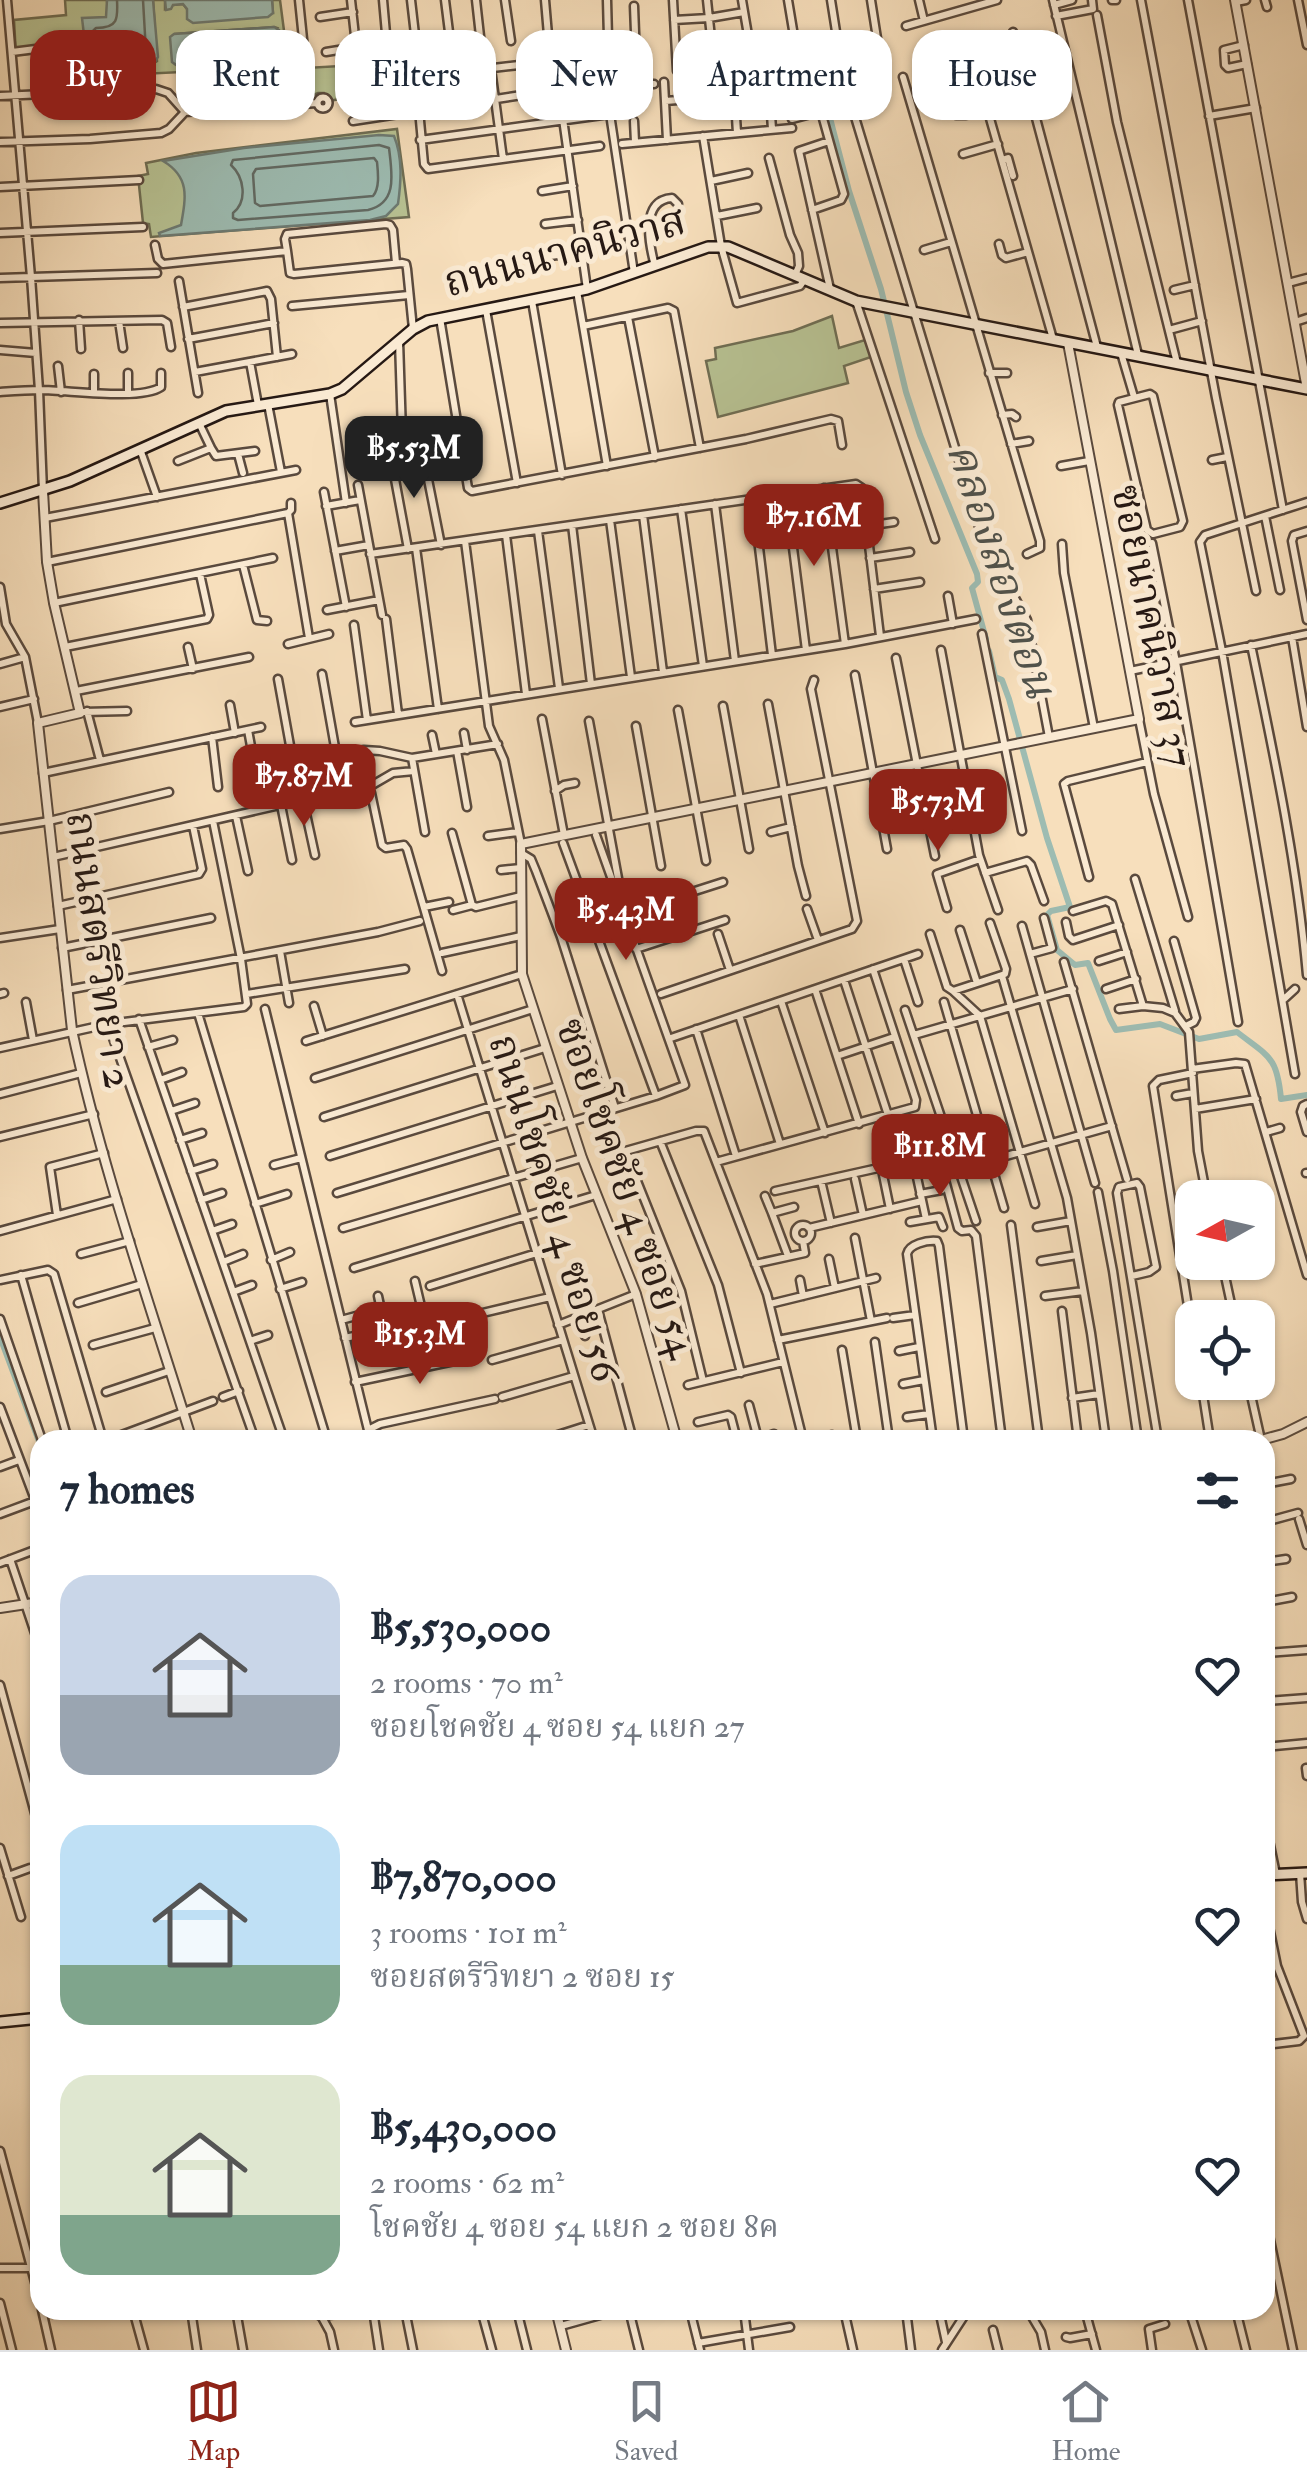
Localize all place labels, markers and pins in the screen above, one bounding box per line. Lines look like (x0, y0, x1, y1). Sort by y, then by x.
pin: ฿5.53M (333, 416, 495, 501)
pin: ฿7.16M (733, 484, 895, 569)
pin: ฿7.87M (223, 744, 385, 829)
pin: ฿5.73M (857, 769, 1019, 854)
pin: ฿5.43M (545, 878, 707, 963)
pin: ฿11.8M (859, 1114, 1021, 1199)
pin: ฿15.3M (339, 1302, 501, 1387)

